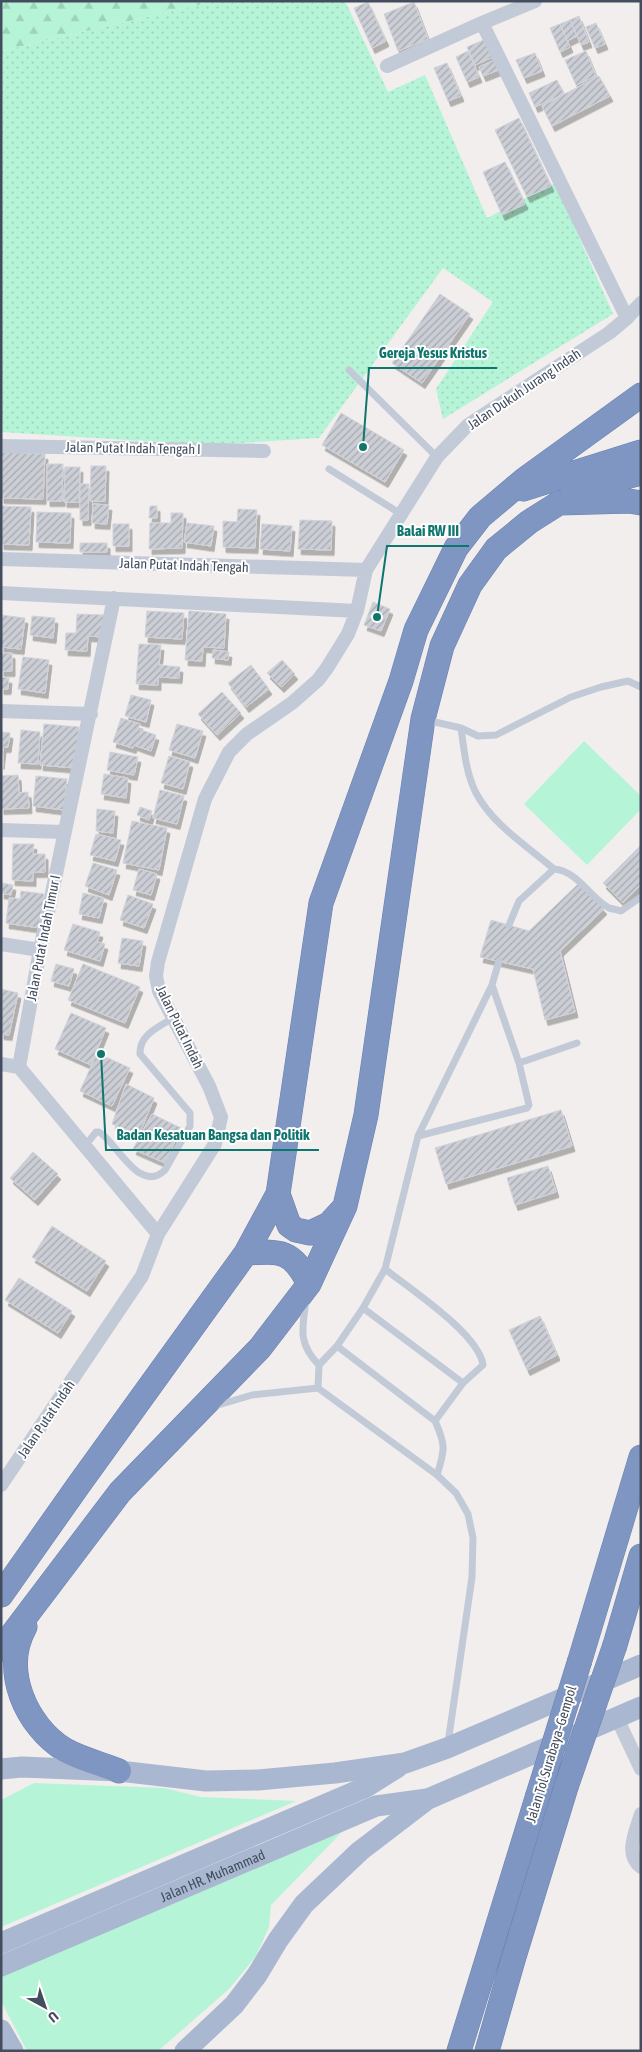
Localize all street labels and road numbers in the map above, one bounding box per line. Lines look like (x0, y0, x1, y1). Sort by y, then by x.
street label: Jalan Dukuh Jurang Indah (464, 345, 584, 433)
street label: Jalan Putat Indah Tengah I (65, 439, 201, 457)
street label: Jalan Putat Indah Tengah (119, 555, 249, 575)
street label: Jalan Putat Indah Timur I (23, 874, 63, 1002)
street label: Jalan Putat Indah (153, 983, 207, 1071)
street label: Jalan Putat Indah (14, 1377, 78, 1461)
street label: Jalan Tol Surabaya–Gempol (523, 1683, 580, 1824)
street label: Jalan HR. Muhammad (158, 1846, 267, 1905)

